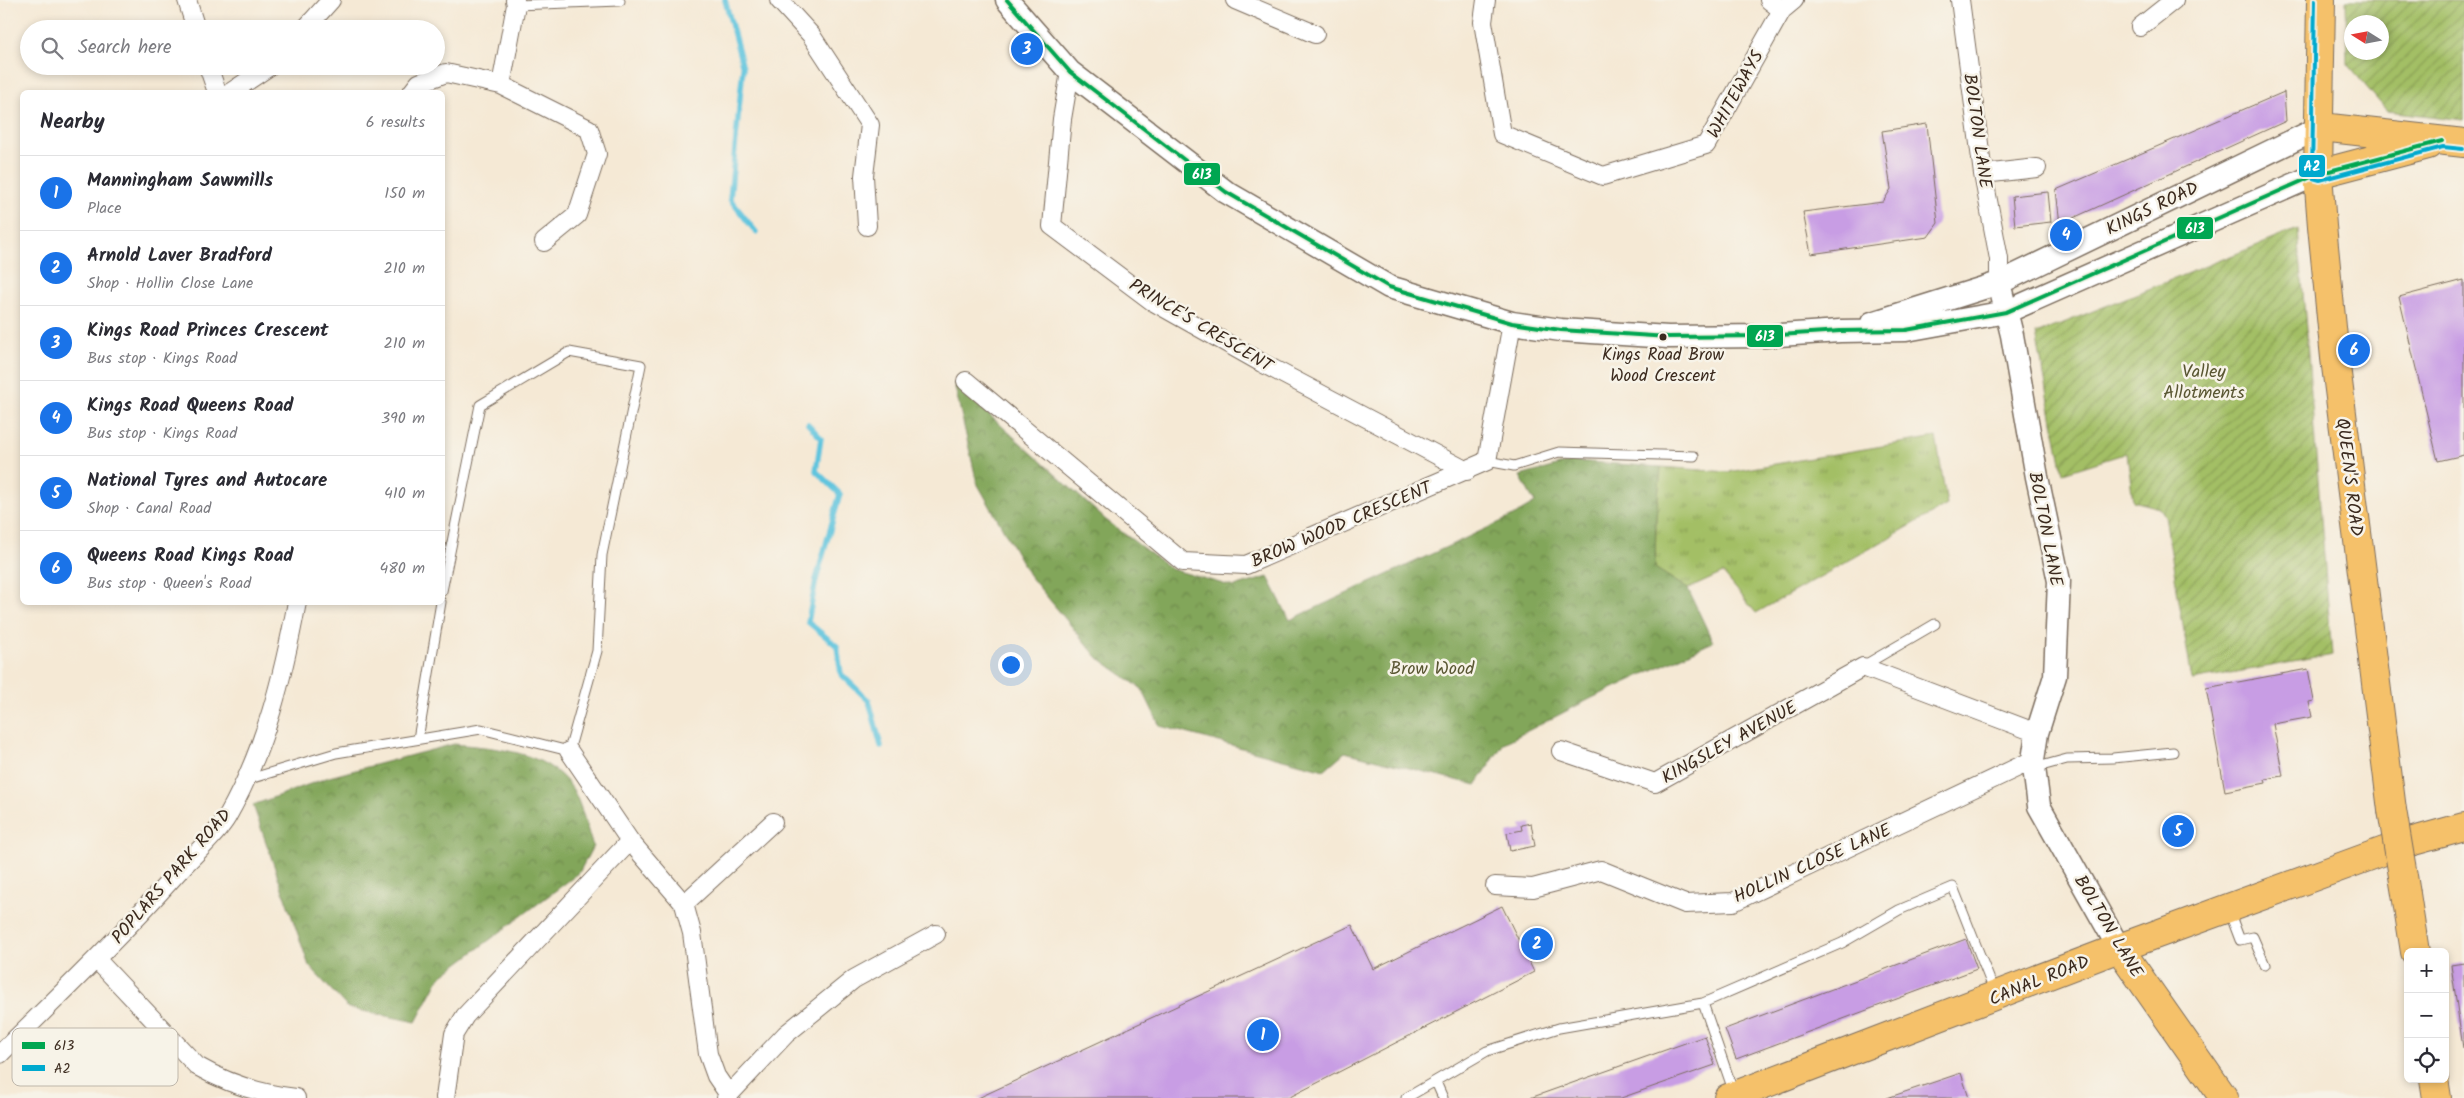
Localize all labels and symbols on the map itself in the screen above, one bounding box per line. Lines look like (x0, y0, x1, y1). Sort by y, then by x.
north arrow (2344, 15, 2389, 60)
pin: 3 (1011, 30, 1043, 68)
street label: WHITEWAYS (1700, 45, 1773, 144)
street label: BOLTON LANE (1954, 72, 1999, 191)
line badge: A2 (2298, 154, 2326, 178)
text: A2 (2304, 156, 2320, 178)
line badge: 613 (1183, 162, 1221, 186)
text: 613 (1192, 164, 1212, 186)
street label: KINGS ROAD (2101, 174, 2204, 244)
pin: 4 (2050, 216, 2082, 254)
line badge: 613 (2176, 216, 2214, 240)
text: 613 (2185, 218, 2205, 240)
street label: PRINCE'S CRESCENT (1123, 272, 1279, 381)
line badge: 613 (1746, 324, 1784, 348)
text: 613 (1755, 326, 1775, 348)
pin: 6 (2338, 331, 2370, 369)
marker: Kings Road Brow Wood Crescent (1658, 332, 1668, 342)
place label: Kings Road Brow Wood Crescent (1602, 342, 1724, 390)
park label: Valley Allotments (2163, 358, 2245, 408)
street label: QUEEN'S ROAD (2327, 416, 2370, 538)
street label: BOLTON LANE (2019, 470, 2070, 589)
street label: BROW WOOD CRESCENT (1247, 474, 1438, 577)
your location (998, 652, 1024, 678)
park label: Brow Wood (1390, 655, 1475, 684)
street label: KINGSLEY AVENUE (1656, 694, 1803, 793)
street label: POPLARS PARK ROAD (105, 802, 240, 951)
pin: 5 (2162, 812, 2194, 850)
street label: HOLLIN CLOSE LANE (1729, 816, 1897, 912)
street label: BOLTON LANE (2065, 870, 2150, 984)
pin: 2 (1521, 925, 1553, 963)
street label: CANAL ROAD (1985, 948, 2094, 1015)
pin: 1 (1247, 1016, 1279, 1054)
legend (12, 1028, 178, 1086)
text: 613 (54, 1035, 74, 1057)
text: A2 (54, 1058, 71, 1080)

